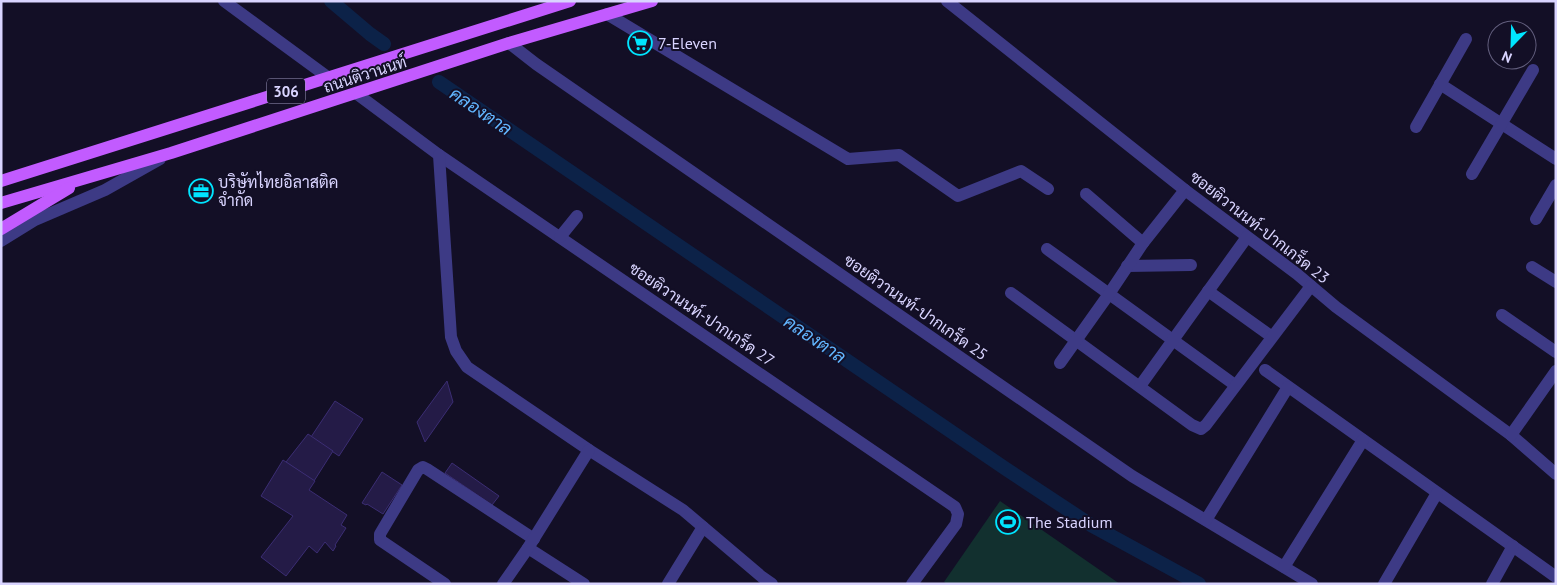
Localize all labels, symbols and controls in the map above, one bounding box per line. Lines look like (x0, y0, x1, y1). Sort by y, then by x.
north arrow (1487, 20, 1537, 70)
supermarket icon: 7-Eleven (627, 30, 653, 56)
place label: 7-Eleven (658, 33, 717, 53)
text: N (1499, 47, 1515, 67)
street label: ถนนติวานนท์ (320, 49, 409, 97)
road number: 306 (267, 78, 305, 104)
water label: คลองตาล (445, 82, 517, 140)
street label: ซอยติวานนท์-ปากเกร็ด 23 (1186, 164, 1335, 288)
place label: บริษัทไทยอิลาสติค จำกัด (218, 171, 338, 210)
office icon: บริษัทไทยอิลาสติค จำกัด (188, 178, 214, 204)
street label: ซอยติวานนท์-ปากเกร็ด 25 (840, 247, 994, 364)
street label: ซอยติวานนท์-ปากเกร็ด 27 (625, 255, 780, 370)
water label: คลองตาล (779, 310, 851, 368)
sports icon: The Stadium (995, 509, 1021, 535)
place label: The Stadium (1026, 512, 1112, 532)

